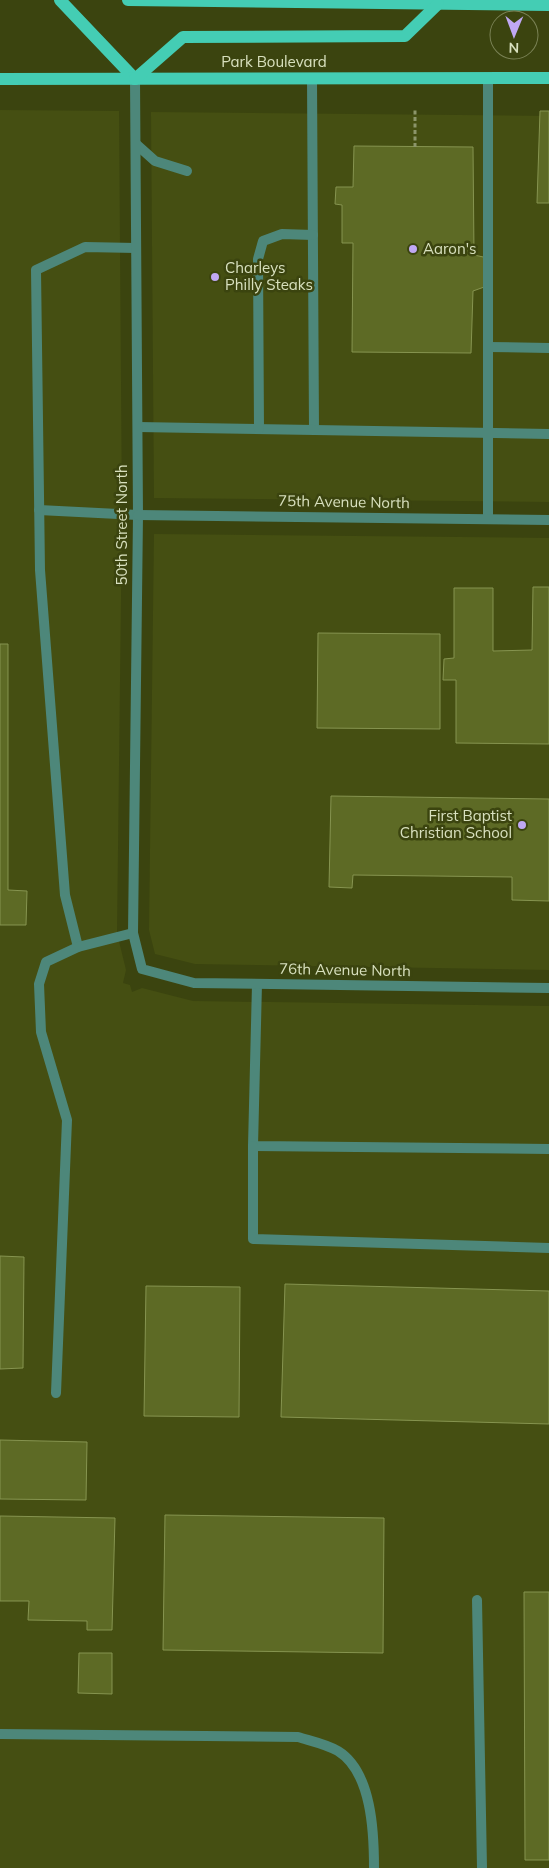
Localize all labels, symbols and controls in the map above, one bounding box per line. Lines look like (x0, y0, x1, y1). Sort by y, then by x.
north arrow (489, 10, 539, 60)
text: N (508, 39, 519, 57)
street label: Park Boulevard (221, 52, 327, 71)
place label: Aaron's (423, 239, 476, 258)
marker: Aaron's (407, 243, 419, 255)
place label: Charleys Philly Steaks (225, 258, 313, 294)
marker: Charleys Philly Steaks (209, 271, 221, 283)
street label: 50th Street North (112, 464, 131, 586)
street label: 75th Avenue North (278, 491, 410, 512)
place label: First Baptist Christian School (400, 806, 512, 842)
marker: First Baptist Christian School (516, 819, 528, 831)
street label: 76th Avenue North (279, 959, 411, 980)

